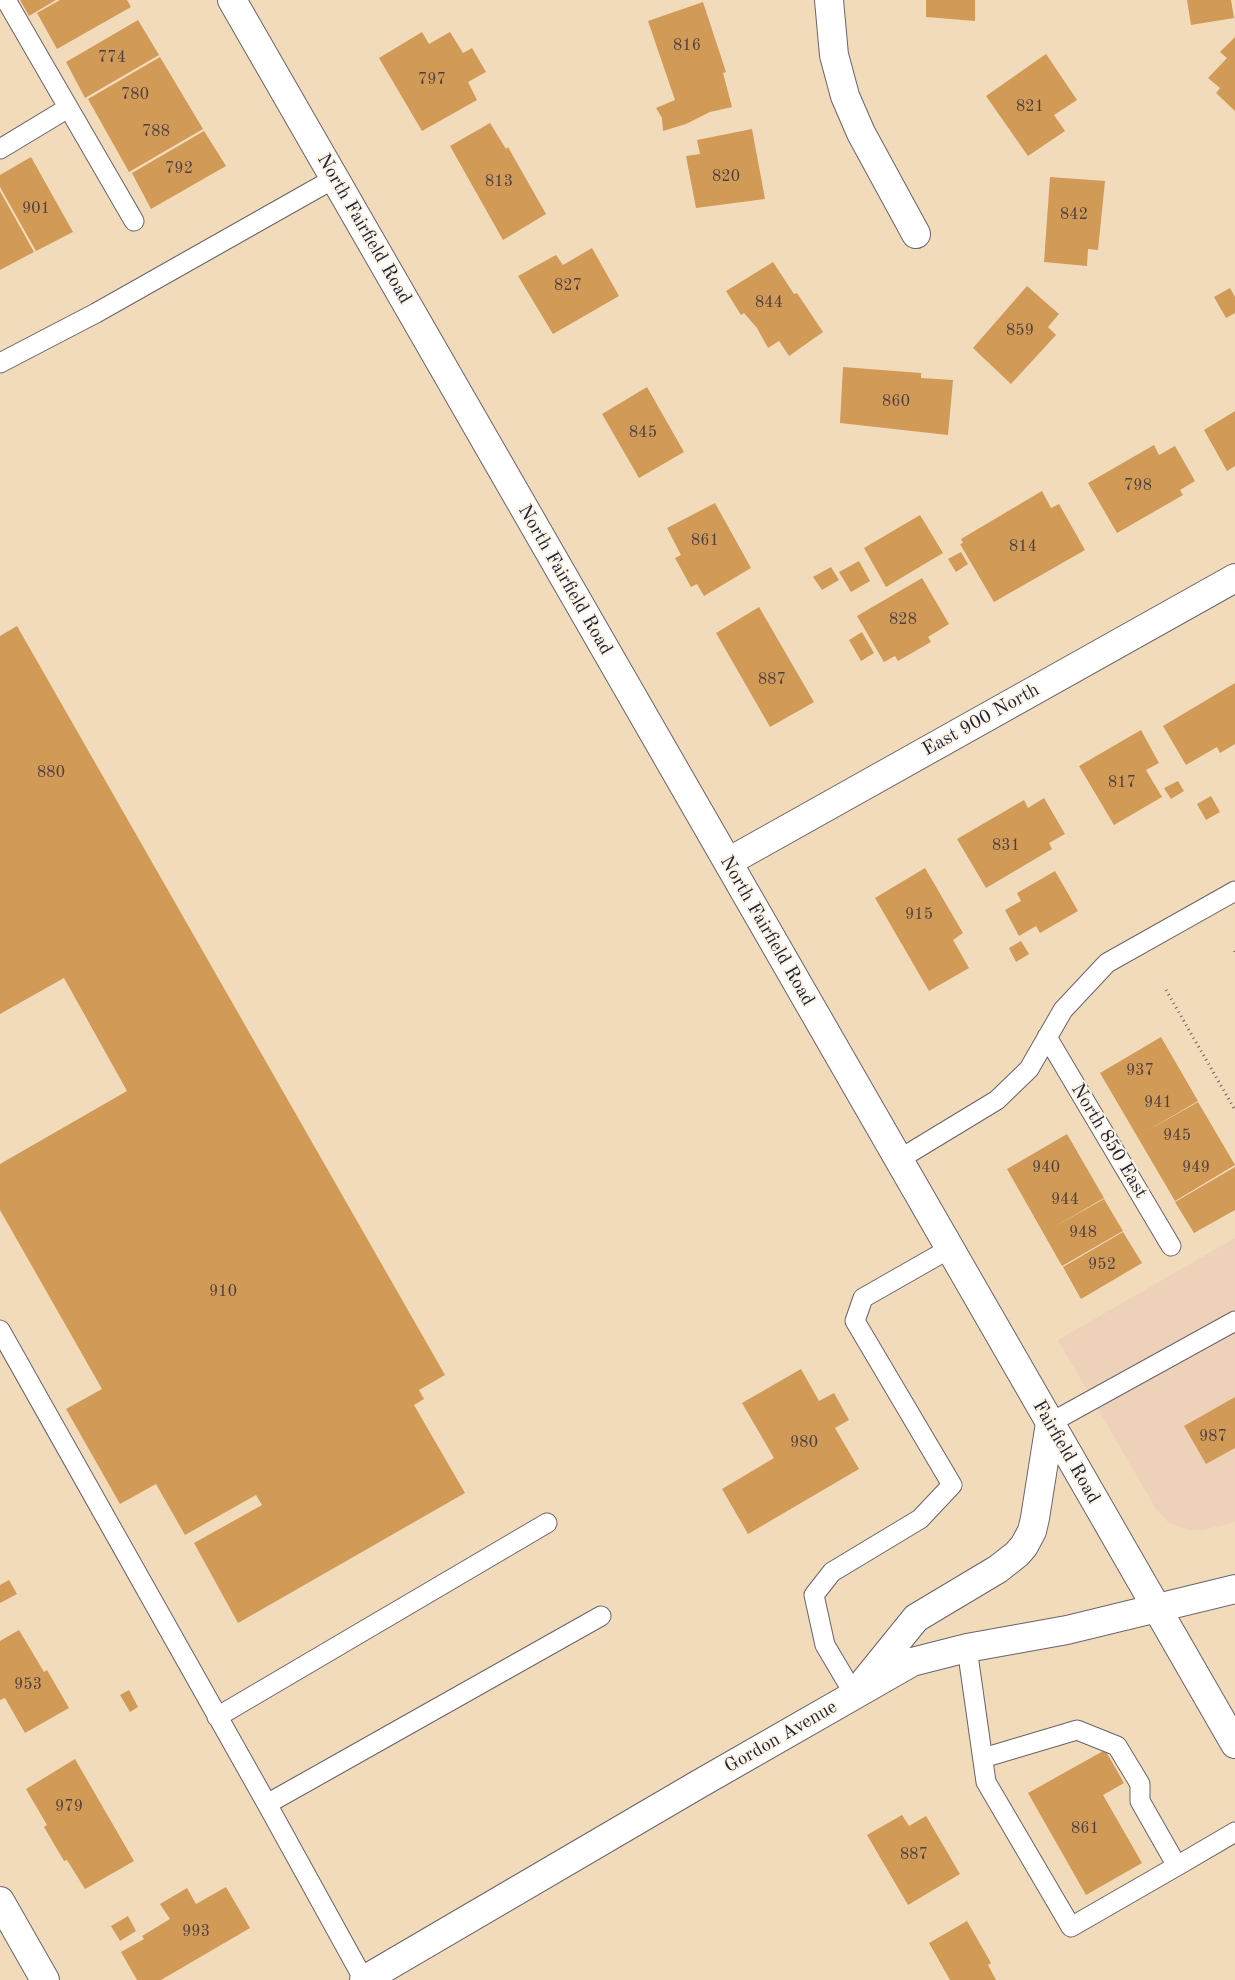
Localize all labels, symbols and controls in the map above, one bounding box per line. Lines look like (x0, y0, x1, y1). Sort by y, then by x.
house number: 816 (673, 36, 701, 56)
house number: 774 (98, 48, 126, 68)
house number: 797 (418, 70, 446, 90)
house number: 780 (121, 85, 149, 105)
house number: 821 (1016, 97, 1044, 117)
house number: 788 (142, 122, 170, 142)
street label: North Fairfield Road (312, 150, 416, 308)
house number: 792 (165, 159, 193, 179)
house number: 820 (712, 167, 740, 187)
house number: 813 (485, 172, 513, 192)
house number: 901 (22, 199, 50, 219)
house number: 842 (1060, 205, 1088, 225)
house number: 827 (554, 276, 582, 296)
house number: 844 (755, 293, 783, 313)
house number: 859 (1006, 321, 1034, 341)
house number: 860 (882, 392, 910, 412)
house number: 845 (629, 423, 657, 443)
house number: 798 (1124, 476, 1152, 496)
street label: North Fairfield Road (513, 501, 617, 659)
house number: 861 (691, 531, 719, 551)
house number: 814 (1009, 537, 1037, 557)
house number: 828 (889, 610, 917, 630)
house number: 887 (758, 670, 786, 690)
street label: East 900 North (919, 679, 1043, 761)
house number: 880 (37, 763, 65, 783)
house number: 817 (1108, 773, 1136, 793)
house number: 831 (992, 836, 1020, 856)
street label: North Fairfield Road (715, 852, 819, 1010)
house number: 915 (905, 905, 933, 925)
house number: 937 (1126, 1061, 1154, 1081)
street label: North 850 East (1066, 1079, 1152, 1203)
house number: 941 (1144, 1093, 1172, 1113)
house number: 945 (1163, 1126, 1191, 1146)
house number: 940 (1032, 1158, 1060, 1178)
house number: 949 (1182, 1158, 1210, 1178)
house number: 944 (1051, 1190, 1079, 1210)
house number: 948 (1069, 1223, 1097, 1243)
house number: 952 (1088, 1255, 1116, 1275)
house number: 910 (209, 1282, 237, 1302)
street label: Fairfield Road (1027, 1396, 1105, 1508)
house number: 987 (1199, 1427, 1227, 1447)
house number: 980 (790, 1433, 818, 1453)
house number: 953 (14, 1675, 42, 1695)
street label: Gordon Avenue (721, 1696, 841, 1778)
house number: 979 (55, 1797, 83, 1817)
house number: 861 (1071, 1819, 1099, 1839)
house number: 887 (900, 1845, 928, 1865)
house number: 993 (182, 1922, 210, 1942)

